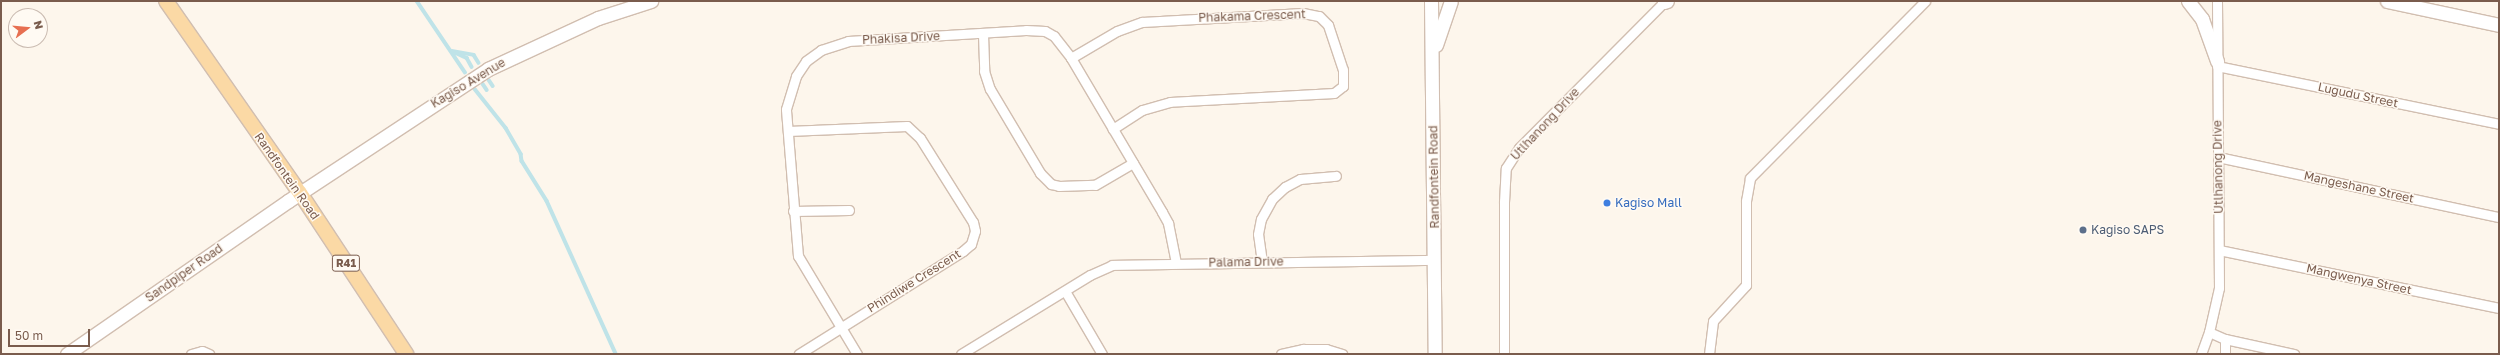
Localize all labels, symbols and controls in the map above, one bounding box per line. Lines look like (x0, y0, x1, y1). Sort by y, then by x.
street label: Phakama Crescent (1198, 7, 1306, 25)
north arrow (8, 8, 48, 48)
text: N (32, 19, 46, 31)
street label: Phakisa Drive (862, 29, 940, 47)
street label: Kagiso Avenue (428, 55, 508, 111)
street label: Lugudu Street (2317, 79, 2399, 111)
street label: Utlhanong Drive (1508, 85, 1582, 163)
street label: Utlhanong Drive (2210, 120, 2226, 214)
street label: Randfontein Road (1426, 125, 1442, 229)
street label: Randfontein Road (252, 130, 322, 222)
street label: Mangeshane Street (2303, 168, 2415, 206)
place label: Kagiso Mall (1615, 196, 1682, 210)
marker: Kagiso Mall (1602, 198, 1612, 208)
place label: Kagiso SAPS (2091, 223, 2164, 237)
marker: Kagiso SAPS (2078, 225, 2088, 235)
street label: Sandpiper Road (143, 241, 225, 305)
street label: Phindiwe Crescent (865, 246, 963, 316)
road number: R41 (331, 254, 361, 272)
street label: Palama Drive (1208, 254, 1284, 270)
street label: Mangwenya Street (2305, 261, 2413, 297)
scale bar (10, 321, 92, 347)
text: 50 m (15, 328, 43, 343)

